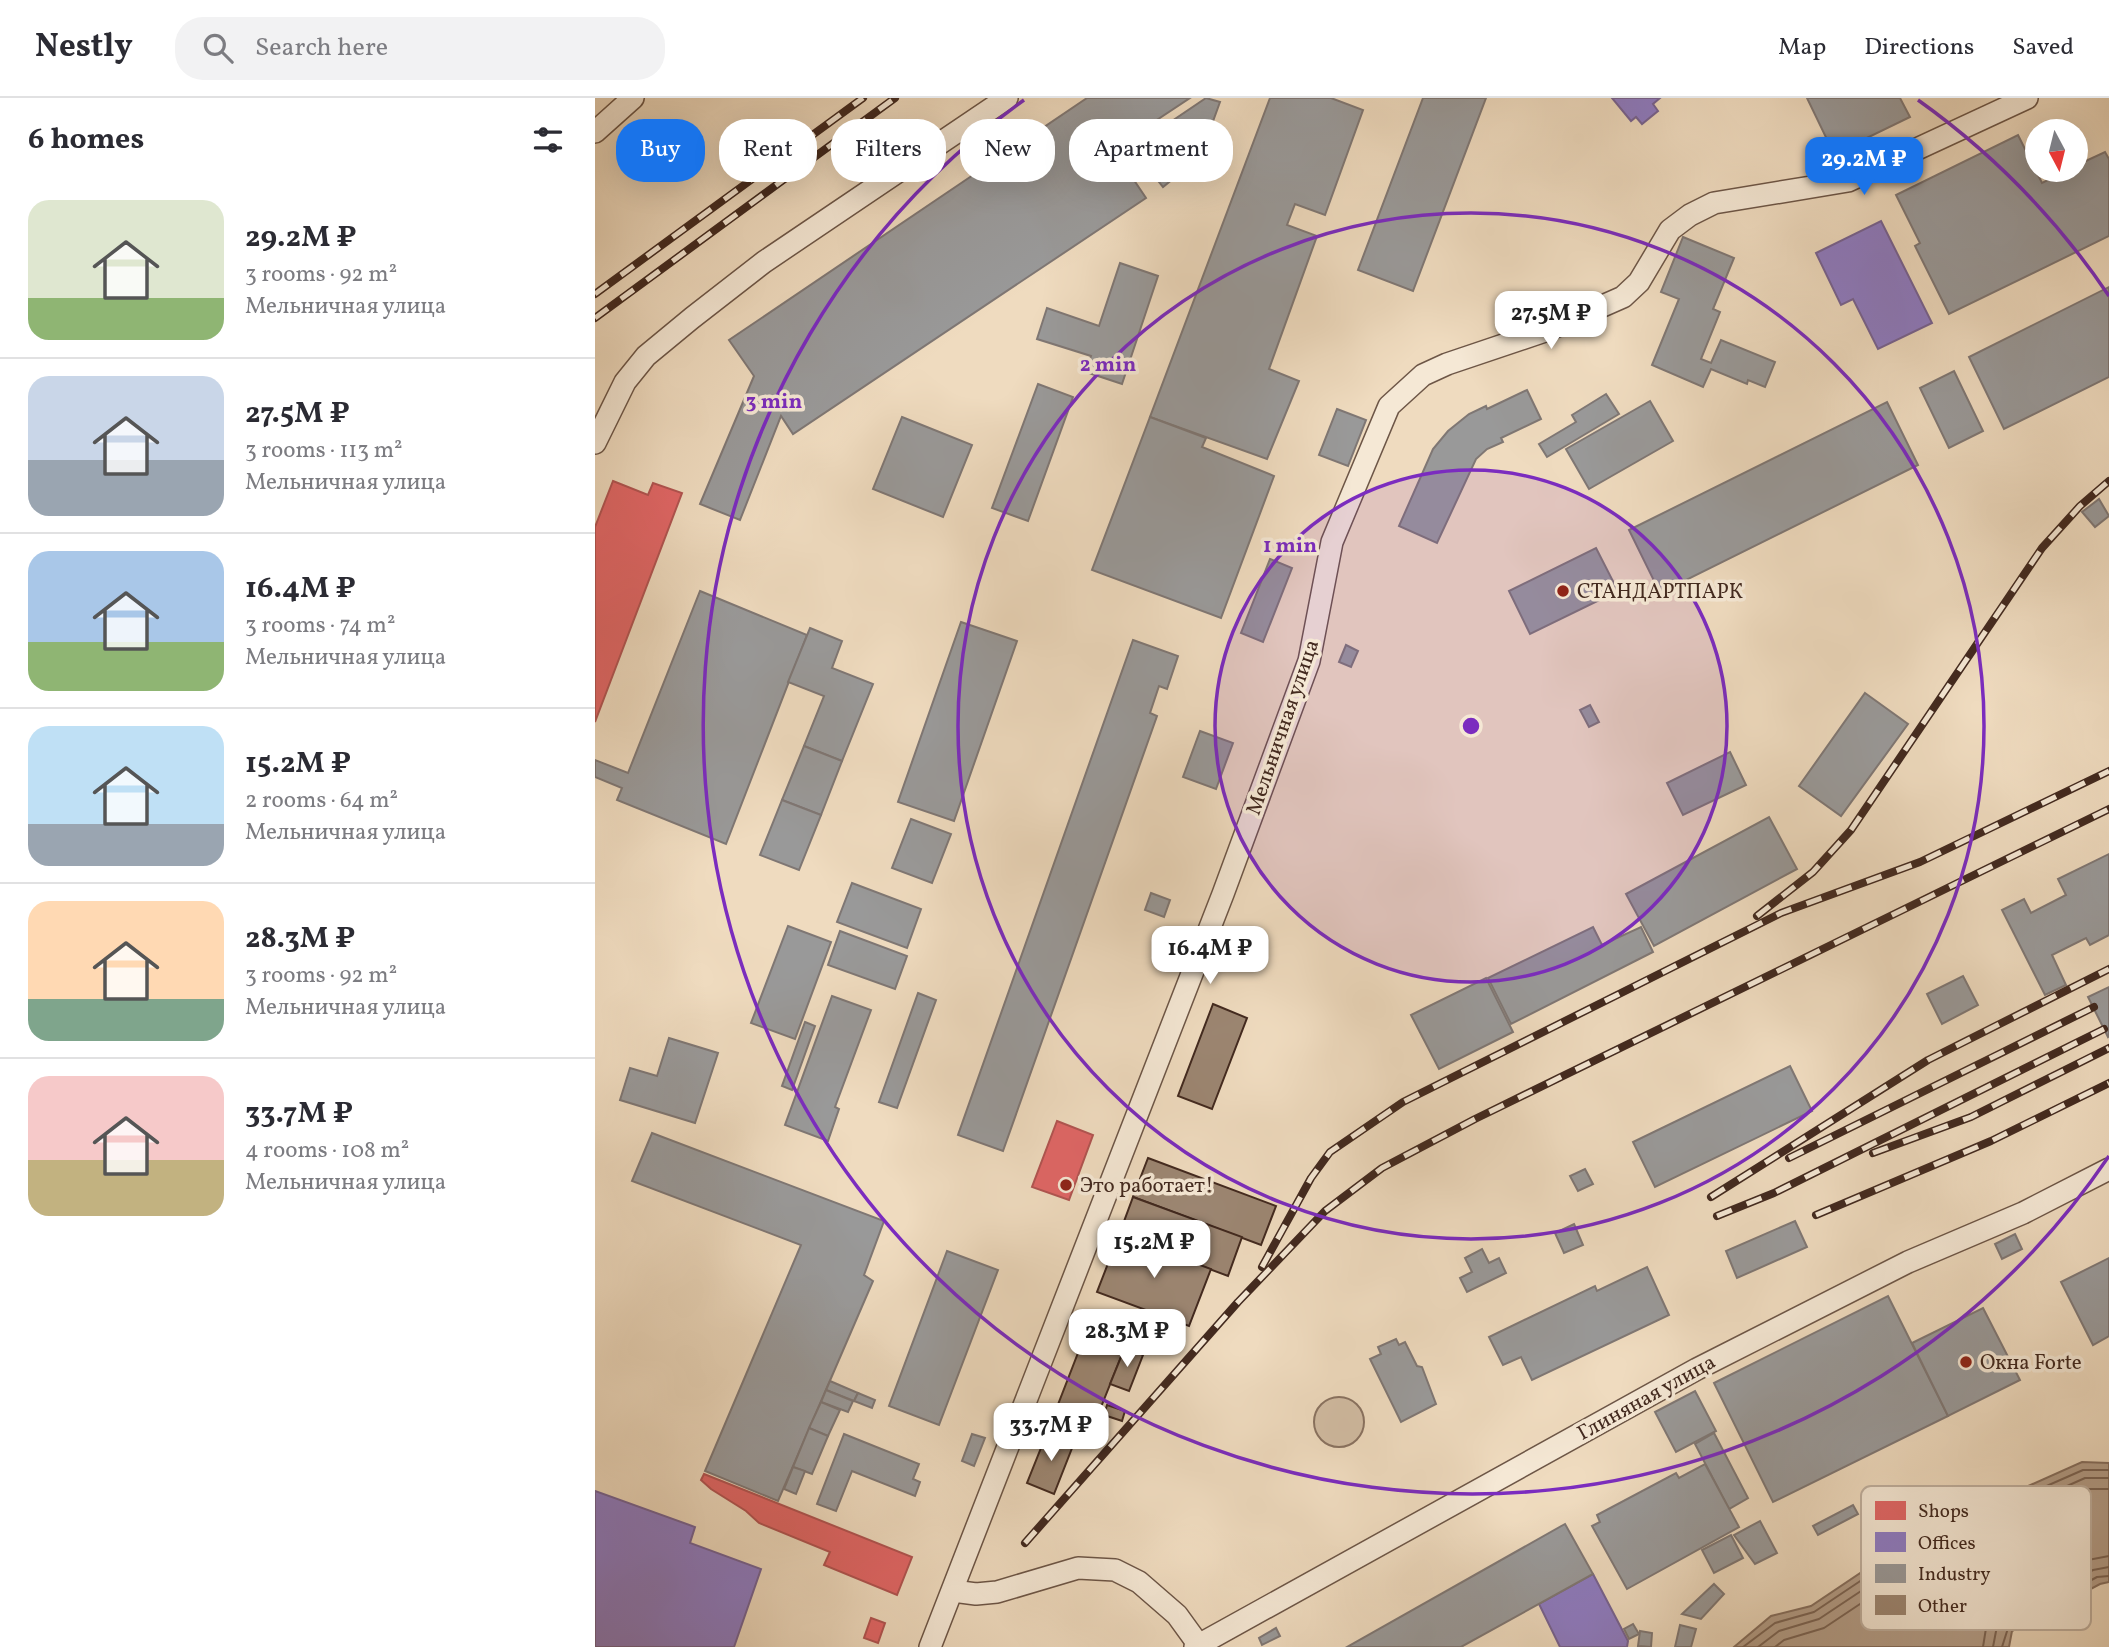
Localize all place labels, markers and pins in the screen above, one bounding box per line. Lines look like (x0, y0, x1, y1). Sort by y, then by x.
pin: 29.2M ₽ (1799, 138, 1929, 197)
pin: 27.5M ₽ (1486, 292, 1616, 351)
place label: СТАНДАРТПАРК (1577, 578, 1743, 607)
marker: СТАНДАРТПАРК (1555, 583, 1571, 599)
centre of rings (1459, 714, 1483, 738)
pin: 16.4M ₽ (1145, 926, 1275, 986)
place label: Это работает! (1080, 1172, 1214, 1201)
marker: Это работает! (1058, 1177, 1074, 1193)
pin: 15.2M ₽ (1089, 1220, 1219, 1280)
pin: 28.3M ₽ (1062, 1310, 1192, 1369)
place label: Окна Forte (1980, 1349, 2082, 1378)
marker: Окна Forte (1958, 1354, 1974, 1370)
pin: 33.7M ₽ (986, 1404, 1116, 1463)

